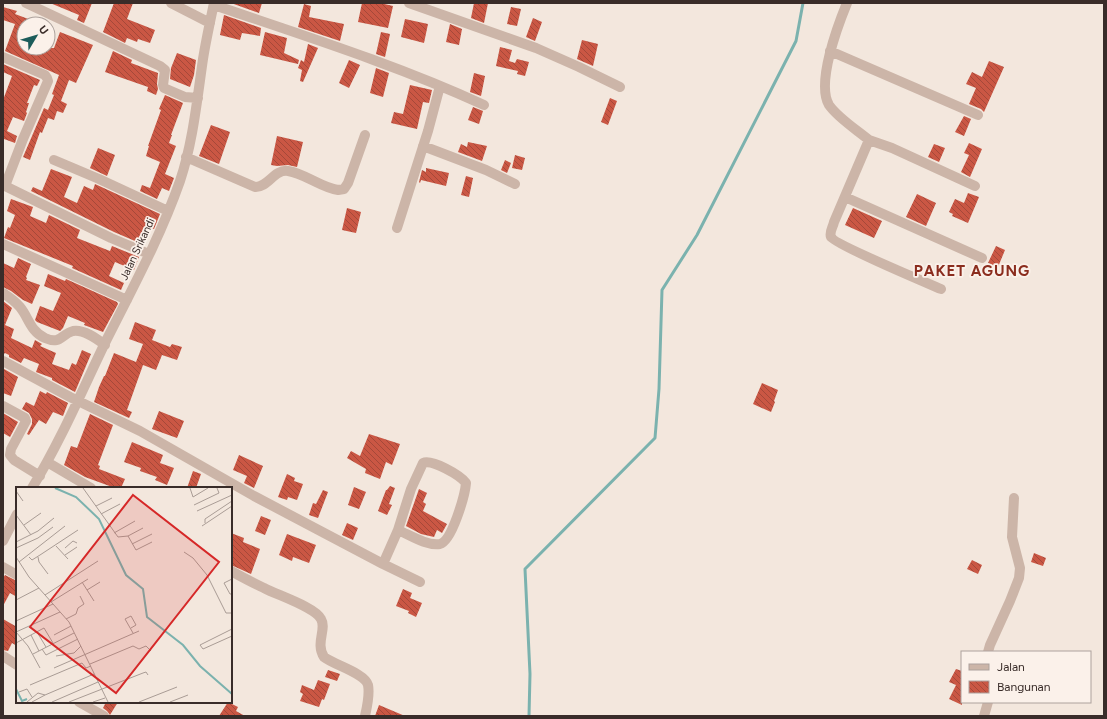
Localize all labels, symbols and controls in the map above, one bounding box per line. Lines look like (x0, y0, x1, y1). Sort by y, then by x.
north arrow (16, 16, 56, 56)
text: U (36, 23, 51, 37)
street label: Jalan Srikandi (117, 216, 158, 282)
district label: PAKET AGUNG (914, 262, 1030, 280)
inset map (16, 487, 232, 703)
legend (961, 651, 1091, 703)
text: Jalan (997, 660, 1025, 674)
text: Bangunan (997, 680, 1051, 694)

